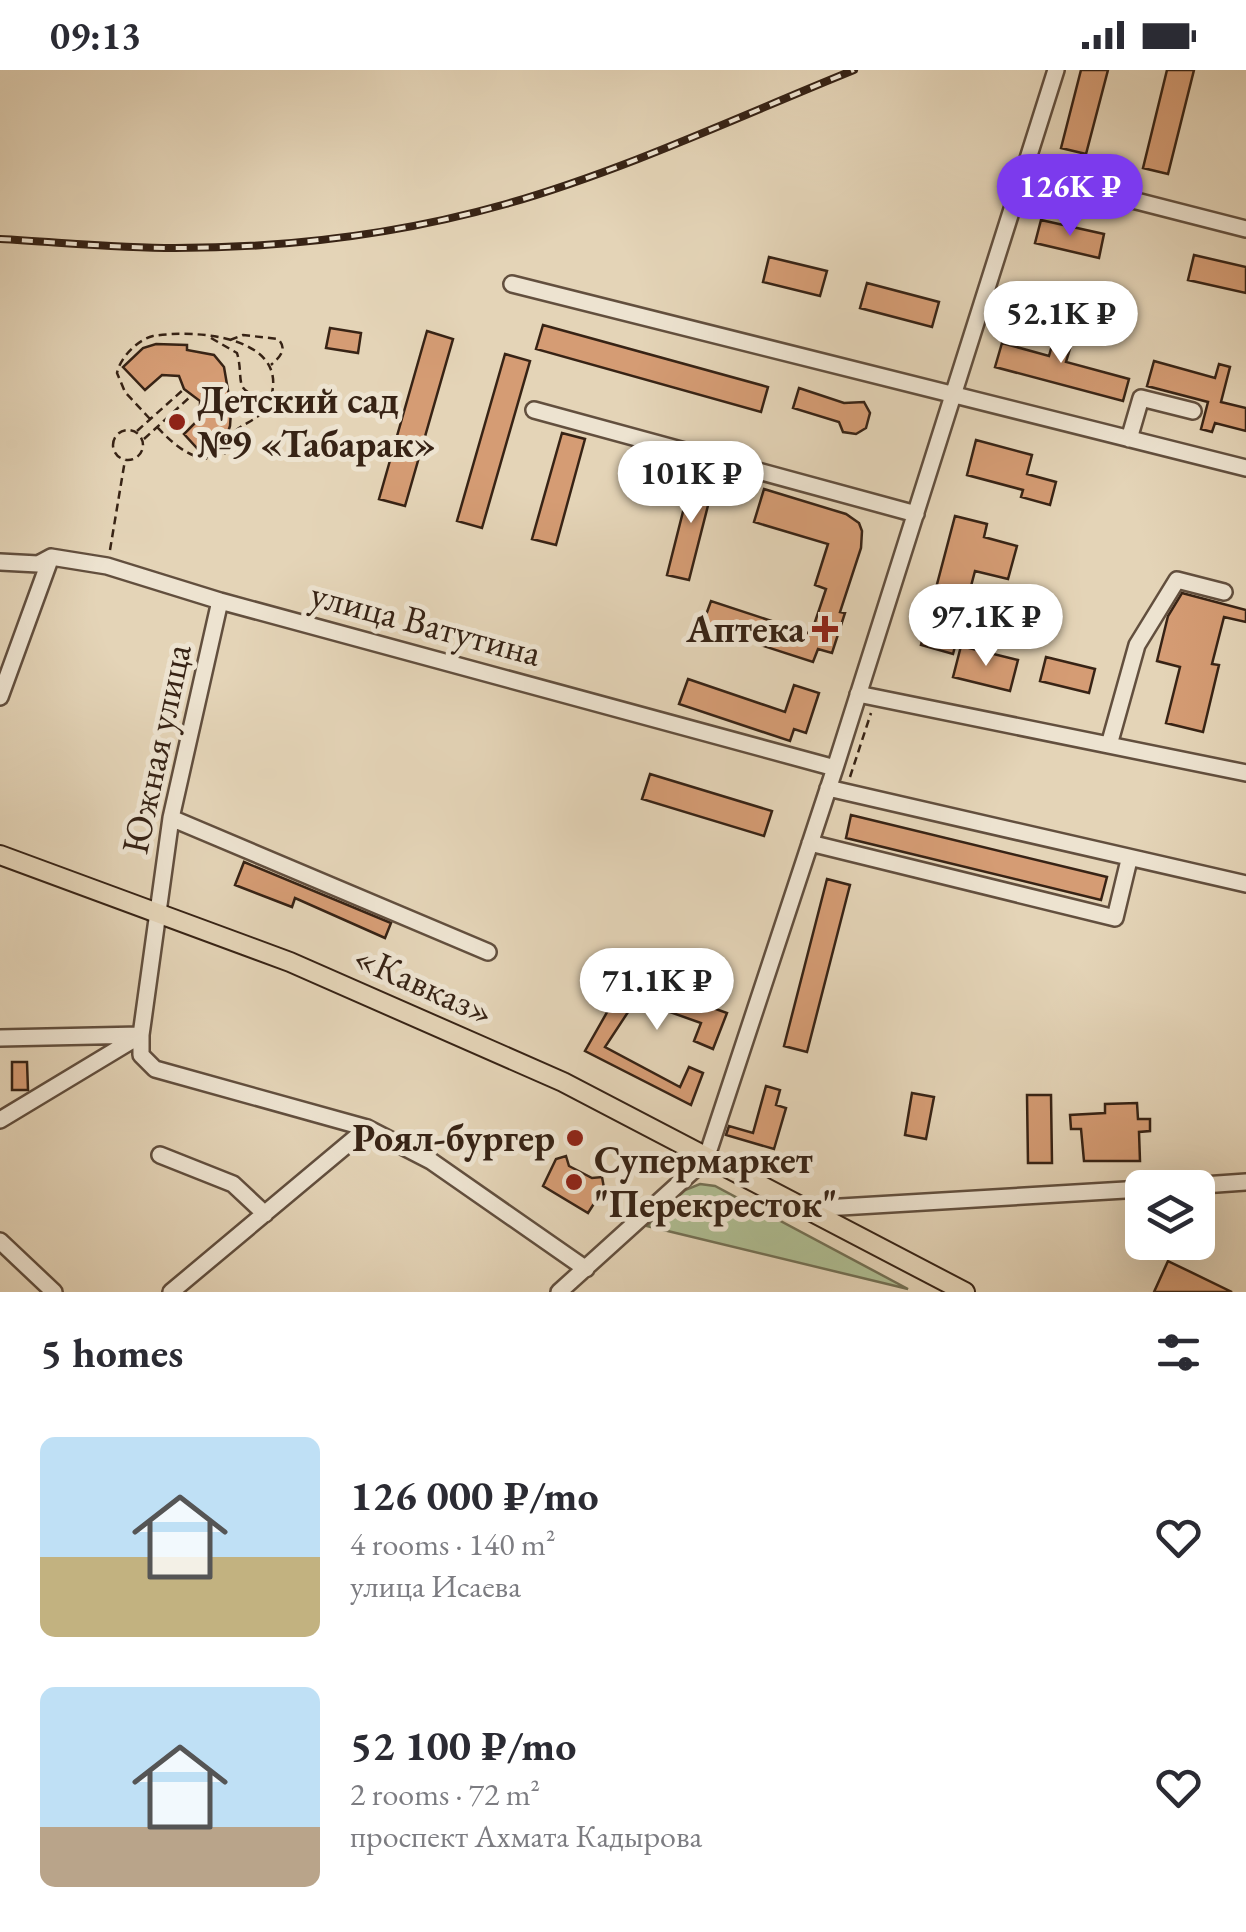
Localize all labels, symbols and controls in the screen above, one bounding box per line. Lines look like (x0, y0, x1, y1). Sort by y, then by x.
text: 09:13 (50, 11, 141, 60)
pin: 126K ₽ (989, 154, 1151, 239)
text: 126K ₽ (1019, 165, 1121, 207)
pin: 52.1K ₽ (969, 281, 1153, 366)
text: 52.1K ₽ (1006, 292, 1116, 334)
place label: Детский сад №9 «Табарак» (197, 375, 436, 468)
marker: Детский сад №9 «Табарак» (166, 411, 188, 433)
pin: 101K ₽ (610, 441, 772, 526)
text: 101K ₽ (640, 452, 742, 494)
street label: улица Ватутина (305, 568, 548, 677)
pin: 97.1K ₽ (894, 584, 1078, 669)
text: 97.1K ₽ (931, 595, 1041, 637)
place label: Аптека (685, 604, 805, 653)
marker: Аптека (814, 618, 836, 640)
street label: Южная улица (109, 638, 202, 859)
street label: «Кавказ» (346, 931, 502, 1036)
pin: 71.1K ₽ (565, 948, 749, 1033)
text: 71.1K ₽ (602, 959, 712, 1001)
place label: Роял-бургер (352, 1113, 555, 1162)
marker: Роял-бургер (564, 1127, 586, 1149)
place label: Супермаркет "Перекресток" (594, 1135, 837, 1228)
map controls (1125, 1170, 1215, 1260)
button: layers (1125, 1170, 1215, 1260)
marker: Супермаркет "Перекресток" (563, 1171, 585, 1193)
text: 5 homes (40, 1325, 183, 1380)
icon: filters (1151, 1325, 1206, 1380)
text: 126 000 ₽/mo (350, 1468, 599, 1523)
icon: home (120, 1477, 240, 1597)
icon: heart (1151, 1510, 1206, 1565)
text: 4 rooms · 140 m² (350, 1523, 556, 1565)
text: улица Исаева (350, 1565, 521, 1607)
text: 52 100 ₽/mo (350, 1718, 576, 1773)
icon: home (120, 1727, 240, 1847)
icon: heart (1151, 1760, 1206, 1815)
text: 2 rooms · 72 m² (350, 1773, 540, 1815)
text: проспект Ахмата Кадырова (350, 1815, 702, 1857)

